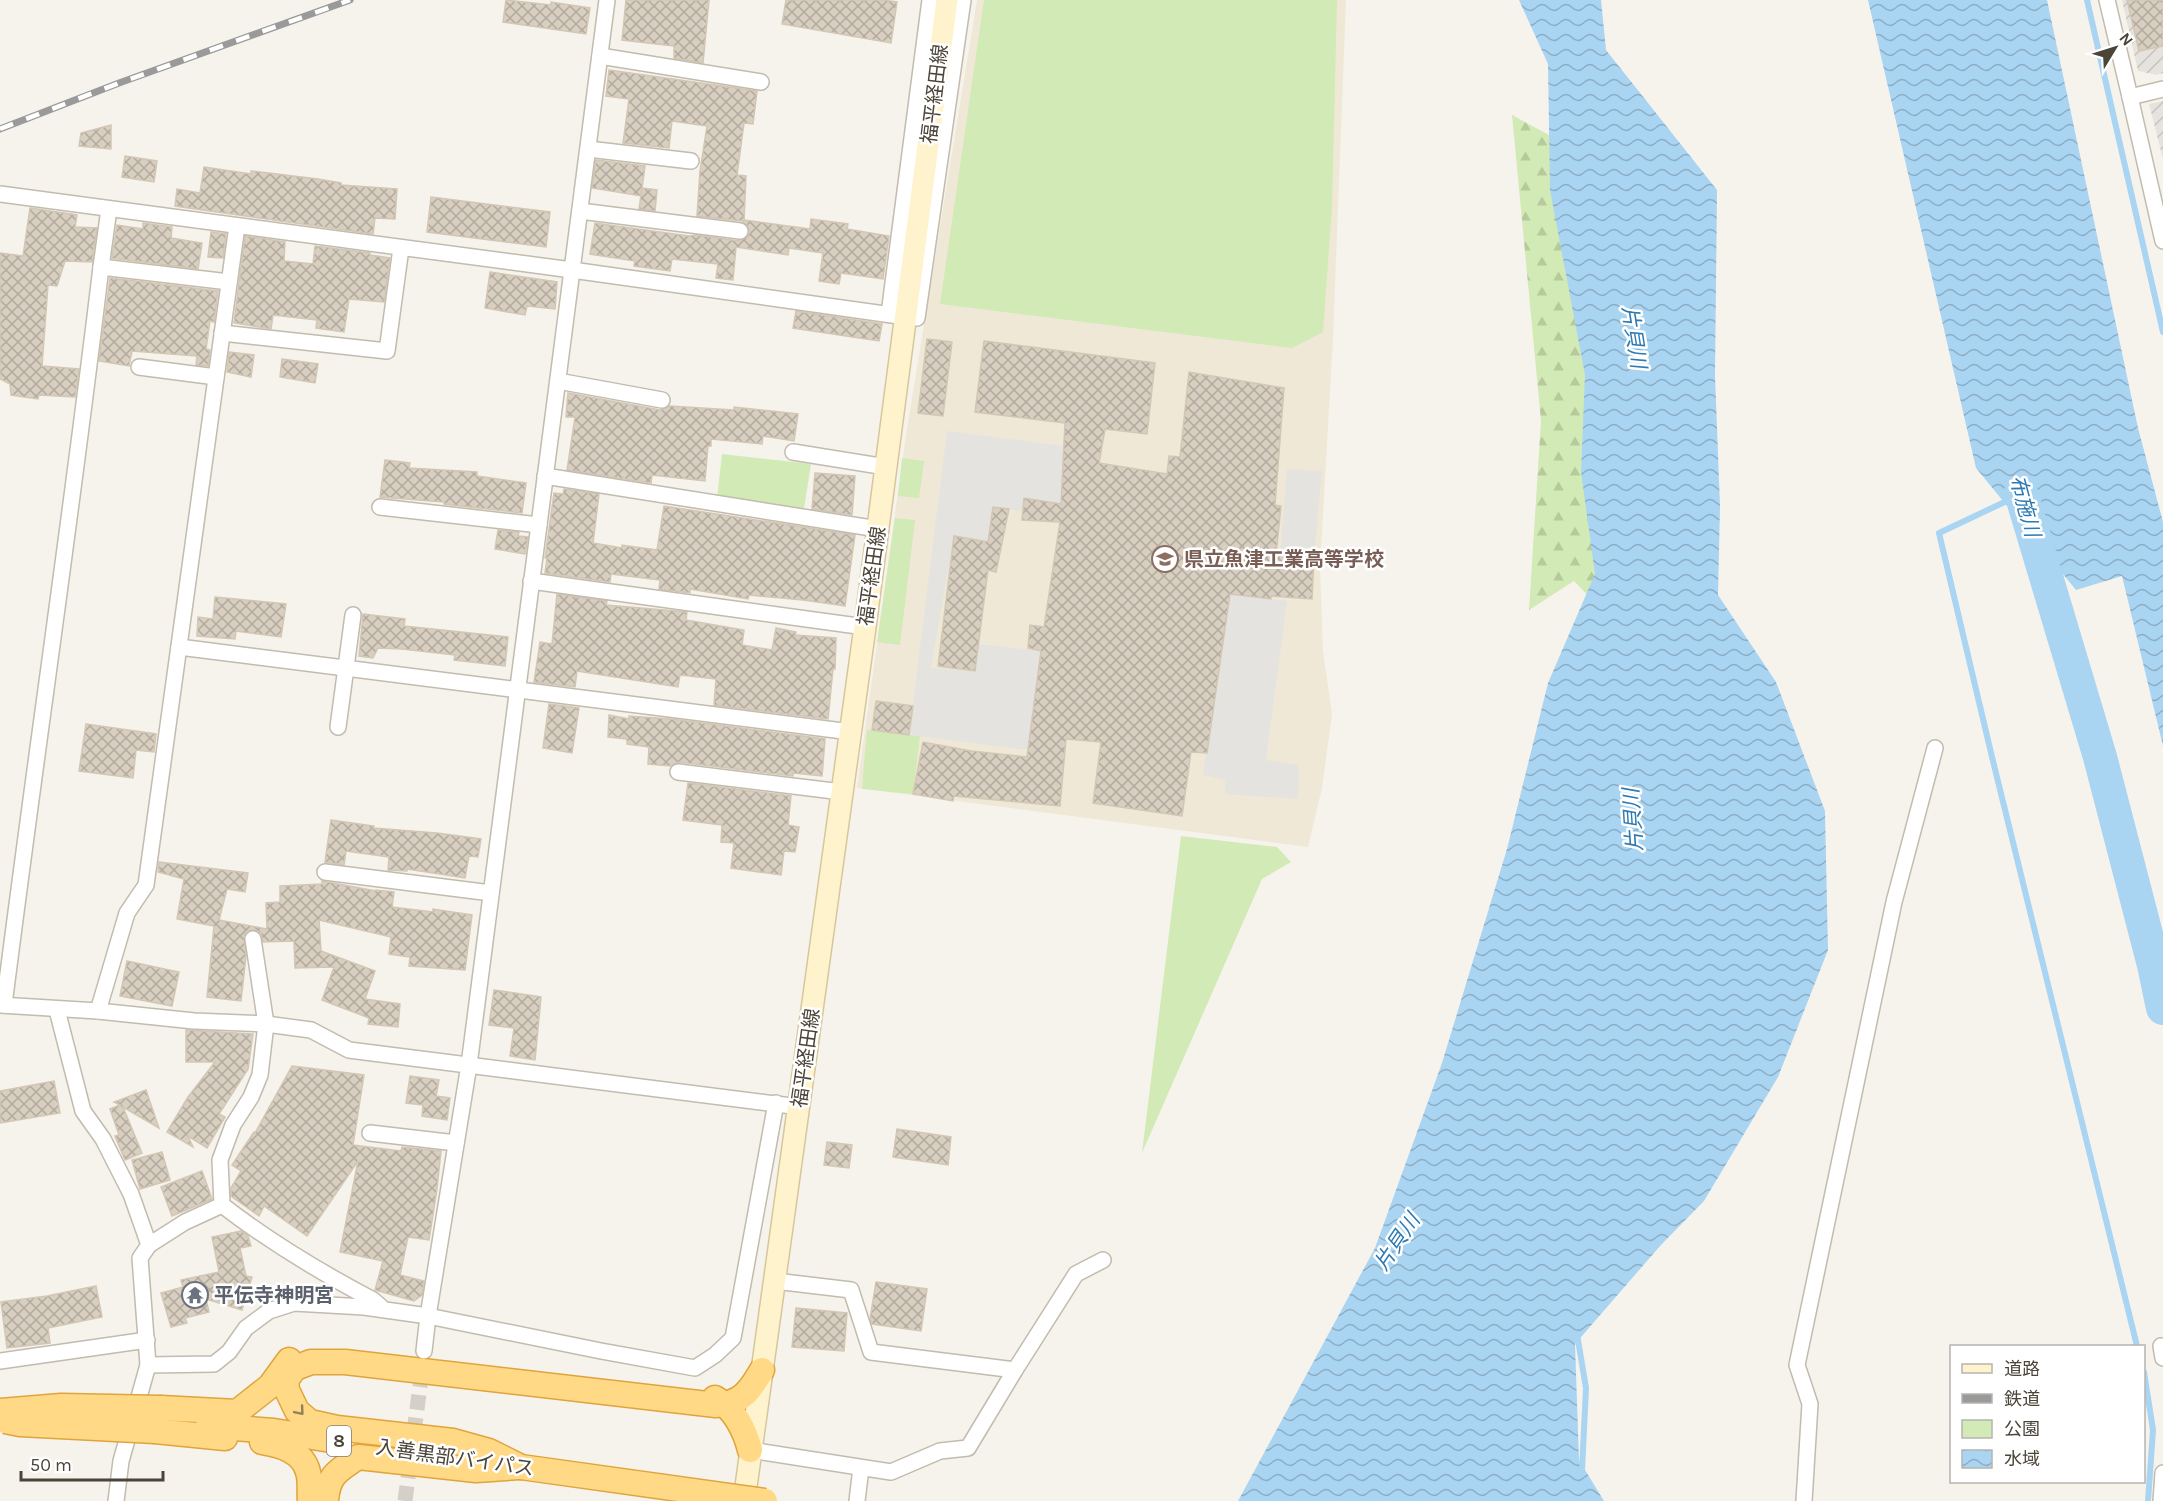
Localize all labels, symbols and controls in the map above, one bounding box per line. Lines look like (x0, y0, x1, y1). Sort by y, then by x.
north arrow (2085, 18, 2145, 78)
text: N (2115, 29, 2137, 49)
street label: 福平経田線 (917, 43, 953, 145)
water label: 片貝川 (1617, 304, 1651, 372)
water label: 布施川 (2005, 472, 2045, 541)
street label: 福平経田線 (854, 525, 890, 627)
school or university icon: 県立魚津工業高等学校 (1150, 544, 1180, 574)
place label: 県立魚津工業高等学校 (1184, 548, 1384, 571)
water label: 片貝川 (1619, 786, 1647, 852)
street label: 福平経田線 (788, 1007, 824, 1109)
water label: 片貝川 (1369, 1208, 1426, 1275)
temple icon: 平伝寺神明宮 (180, 1280, 210, 1310)
place label: 平伝寺神明宮 (214, 1284, 334, 1307)
legend (1950, 1345, 2145, 1483)
text: 道路 (2004, 1358, 2040, 1380)
text: 鉄道 (2004, 1388, 2040, 1410)
one-way arrow (292, 1404, 303, 1415)
text: 公園 (2004, 1418, 2040, 1440)
road number: 8 (327, 1426, 351, 1456)
street label: 入善黒部バイパス (374, 1436, 536, 1480)
scale bar (21, 1444, 164, 1482)
text: 水域 (2004, 1448, 2040, 1470)
text: 50 m (30, 1454, 72, 1476)

